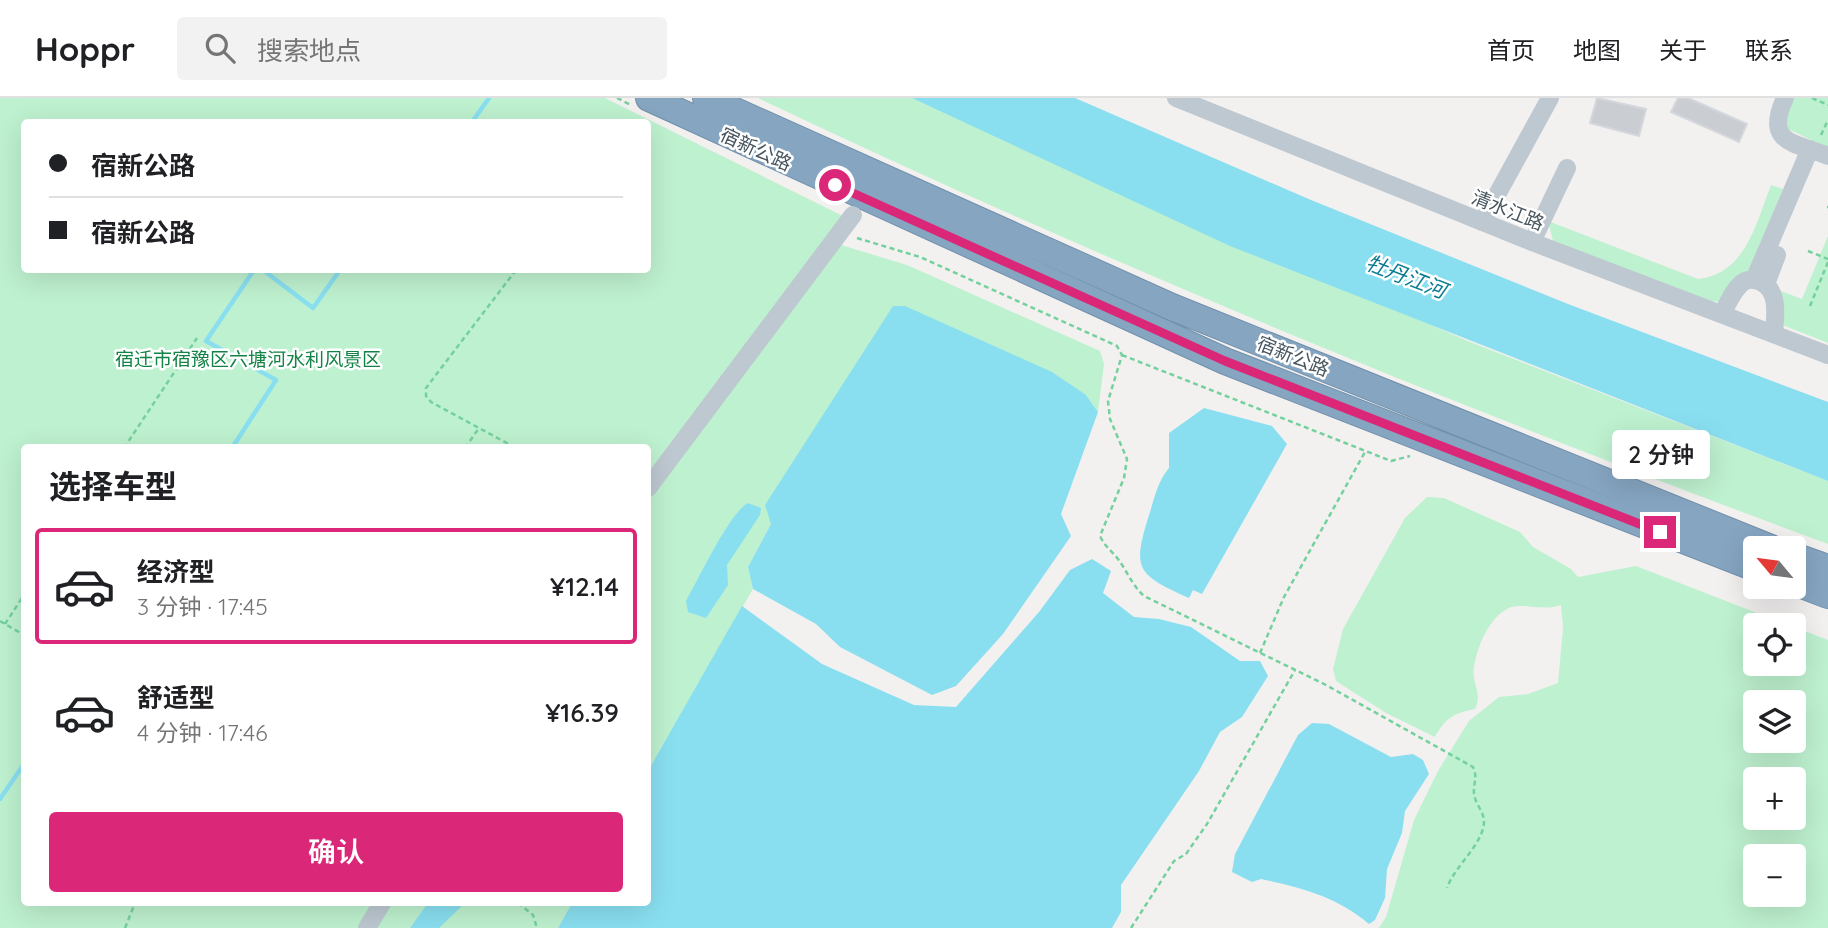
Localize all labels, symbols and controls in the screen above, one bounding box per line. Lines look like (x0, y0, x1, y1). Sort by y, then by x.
search box (177, 17, 667, 80)
text: Hoppr (35, 28, 135, 69)
icon: search (201, 29, 239, 67)
text: 搜索地点 (257, 34, 361, 67)
text: 首页 (1487, 35, 1535, 65)
text: 地图 (1573, 35, 1621, 65)
text: 关于 (1659, 35, 1707, 65)
text: 联系 (1745, 35, 1793, 65)
street label: 宿新公路 (716, 122, 796, 176)
text: 宿新公路 (91, 149, 195, 182)
route start (819, 169, 851, 201)
street label: 清水江路 (1468, 185, 1548, 235)
text: 宿新公路 (91, 216, 195, 249)
water label: 牡丹江河 (1362, 249, 1454, 305)
street label: 宿新公路 (1253, 331, 1333, 381)
park label: 宿迁市宿豫区六塘河水利风景区 (115, 347, 381, 371)
callout: 2 分钟 (1611, 430, 1709, 480)
text: 2 分钟 (1628, 440, 1694, 469)
text: 选择车型 (49, 466, 177, 506)
route end (1644, 516, 1676, 548)
north arrow (1743, 536, 1806, 598)
map controls (1743, 536, 1806, 907)
icon: car (53, 555, 116, 618)
text: 经济型 (137, 555, 215, 588)
text: ¥12.14 (550, 570, 619, 603)
text: 3 分钟 · 17:45 (137, 592, 268, 621)
button: locate (1743, 613, 1806, 676)
icon: car (53, 681, 116, 744)
text: 舒适型 (137, 681, 215, 714)
button: layers (1743, 690, 1806, 753)
text: ¥16.39 (545, 696, 619, 729)
text: 4 分钟 · 17:46 (137, 718, 268, 747)
button: + (1743, 767, 1806, 830)
button: 确认 (49, 812, 623, 892)
button: − (1743, 844, 1806, 907)

